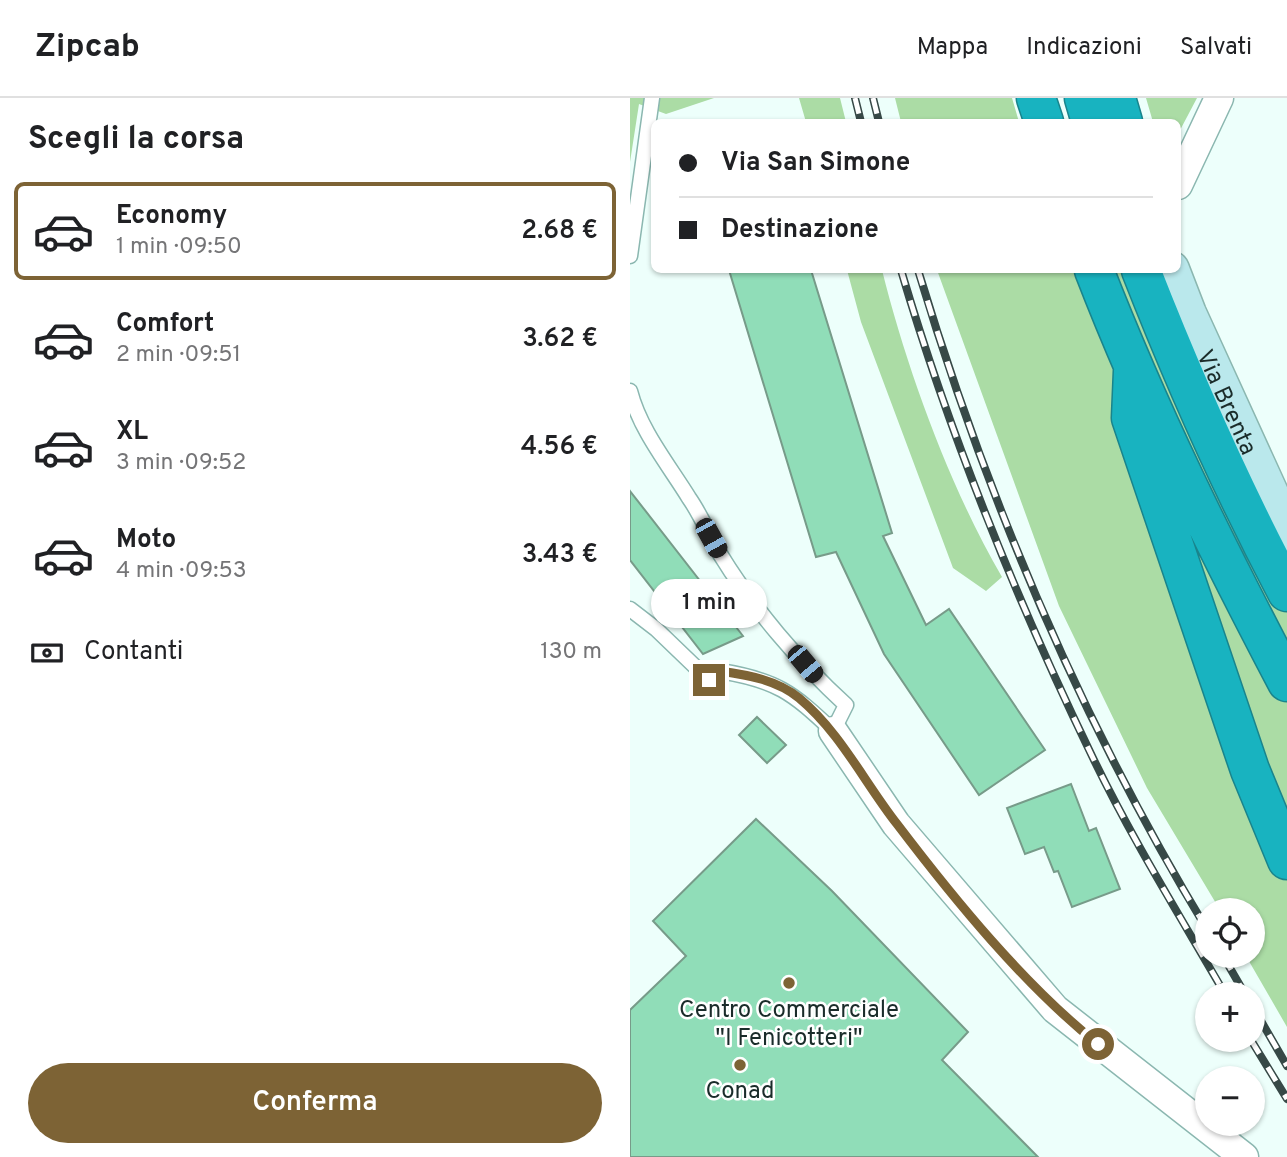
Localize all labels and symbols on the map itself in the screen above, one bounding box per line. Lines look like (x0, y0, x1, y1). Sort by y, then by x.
street label: Via Brenta (1188, 346, 1262, 460)
car (692, 515, 731, 561)
callout: 1 min (651, 578, 767, 628)
car (784, 641, 827, 687)
route end (693, 664, 725, 696)
marker: Centro Commerciale "I Fenicotteri" (781, 975, 797, 991)
place label: Centro Commerciale "I Fenicotteri" (679, 996, 899, 1054)
route start (1082, 1028, 1114, 1060)
marker: Conad (732, 1057, 748, 1073)
place label: Conad (705, 1077, 775, 1107)

